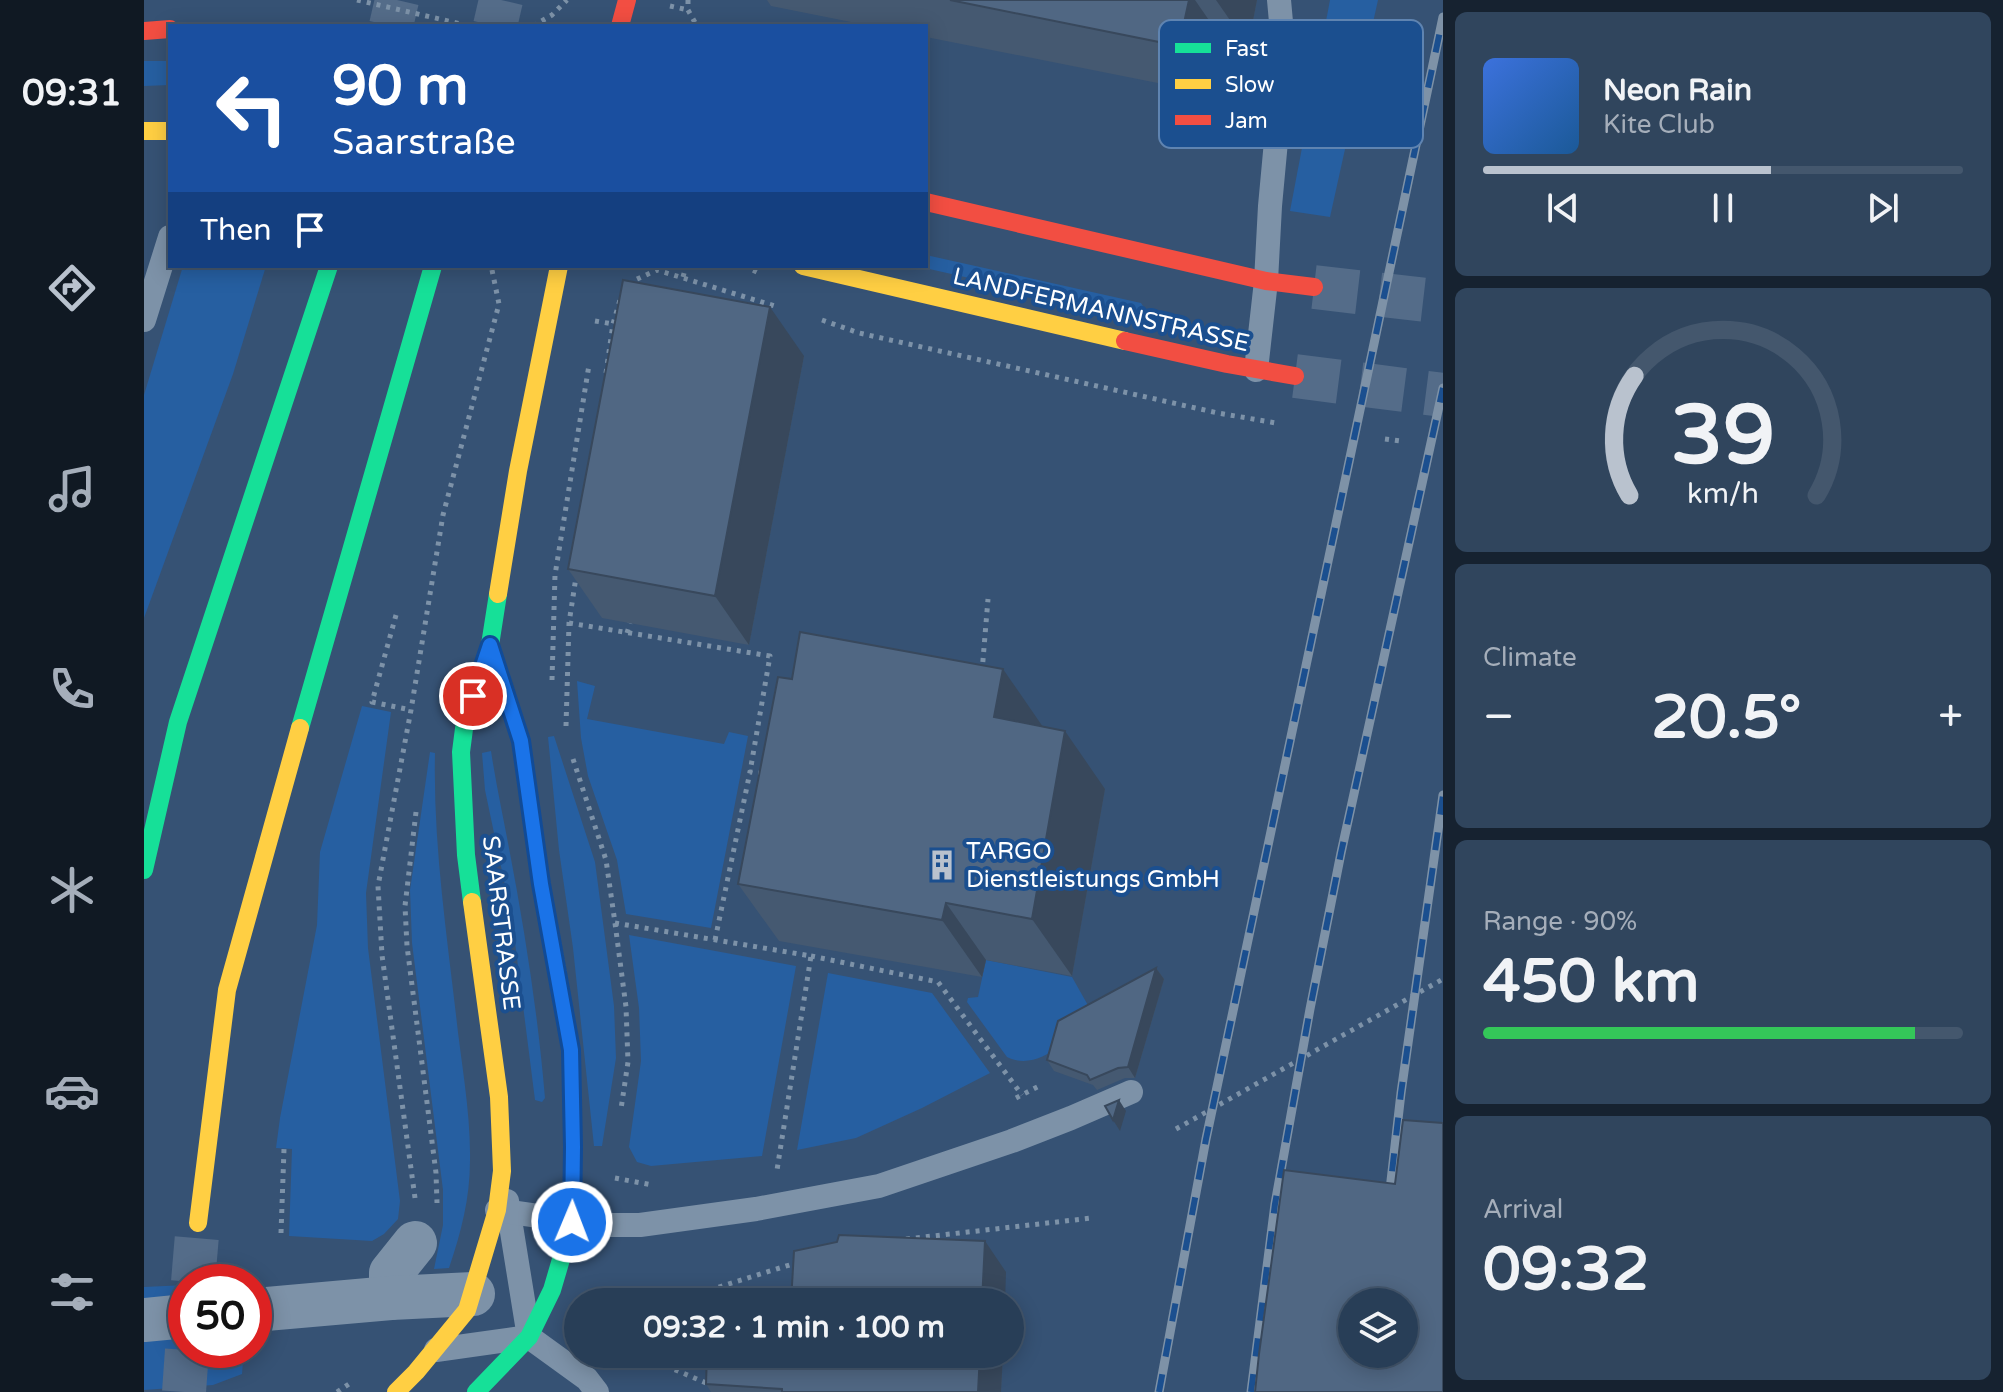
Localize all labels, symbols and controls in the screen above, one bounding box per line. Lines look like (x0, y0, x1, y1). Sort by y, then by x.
legend (1159, 20, 1423, 148)
text: Fast (1225, 36, 1268, 62)
text: 90 m (332, 53, 468, 120)
icon: left (200, 56, 304, 160)
text: 09:31 (22, 72, 122, 115)
text: Slow (1225, 72, 1275, 98)
text: Neon Rain (1603, 72, 1752, 109)
text: Jam (1225, 108, 1268, 134)
text: Kite Club (1603, 109, 1715, 140)
text: Saarstraße (332, 121, 516, 164)
icon: previous (1541, 186, 1585, 230)
icon: pause (1701, 186, 1745, 230)
icon: next (1861, 186, 1905, 230)
icon: arrive (288, 208, 332, 252)
text: Then (200, 212, 272, 249)
icon: directions (44, 260, 100, 316)
street label: LANDFERMANNSTRASSE (950, 262, 1252, 358)
text: 39 (1671, 386, 1775, 486)
icon: music (44, 461, 100, 517)
text: km/h (1687, 477, 1759, 511)
text: Climate (1483, 642, 1577, 673)
icon: phone (44, 661, 100, 717)
pin (439, 662, 507, 730)
icon: arrive (451, 674, 495, 718)
text: 20.5° (1651, 682, 1801, 754)
text: − (1483, 691, 1514, 744)
text: + (1938, 691, 1963, 744)
street label: SAARSTRASSE (476, 834, 526, 1012)
place label: TARGO Dienstleistungs GmbH (966, 837, 1220, 894)
building icon: TARGO Dienstleistungs GmbH (925, 848, 959, 882)
icon: climate (44, 862, 100, 918)
text: Range · 90% (1483, 906, 1637, 937)
text: 450 km (1483, 946, 1699, 1018)
icon: car (44, 1063, 100, 1119)
position arrow (530, 1180, 614, 1264)
text: Arrival (1483, 1194, 1563, 1225)
text: 09:32 (1483, 1234, 1649, 1306)
icon: filters (44, 1264, 100, 1320)
speed limit sign: 50 (168, 1264, 272, 1368)
map controls (1338, 1288, 1418, 1368)
button: layers (1338, 1288, 1418, 1368)
text: 09:32 · 1 min · 100 m (643, 1309, 945, 1346)

